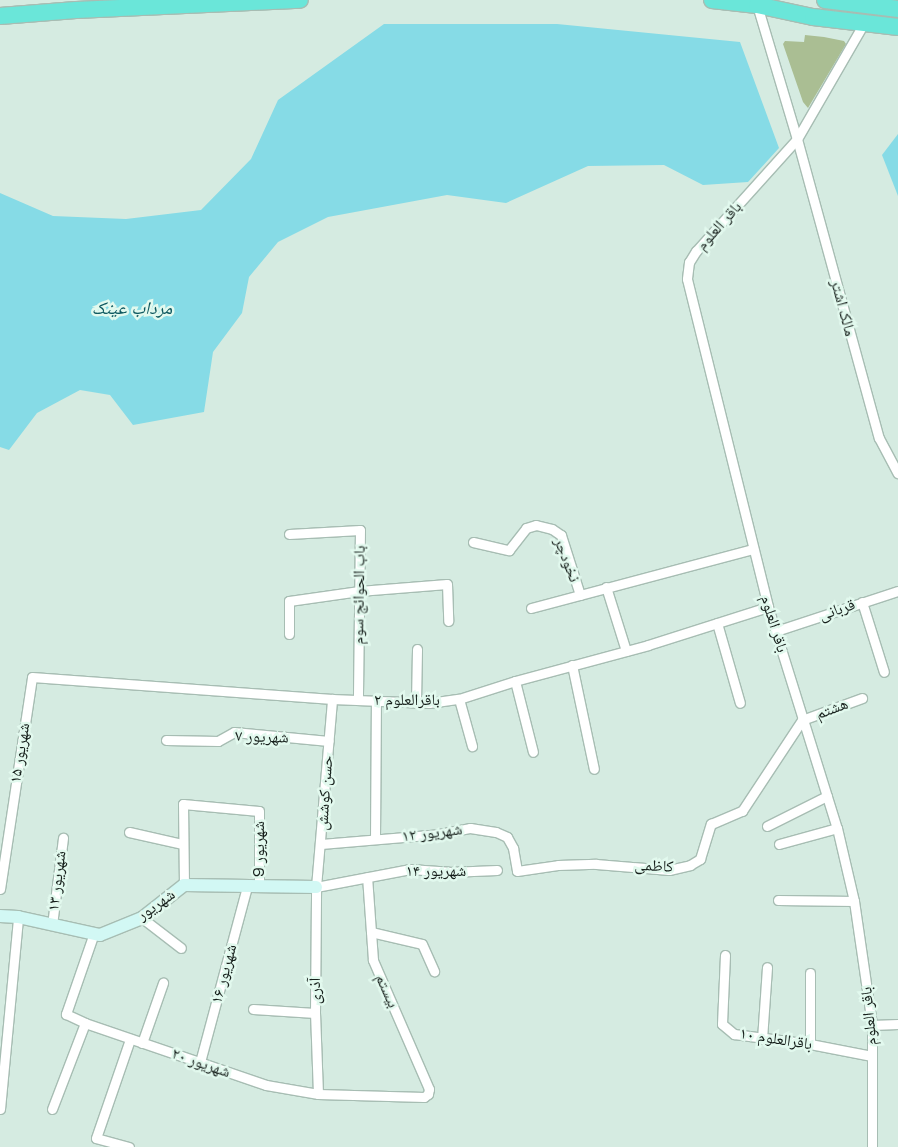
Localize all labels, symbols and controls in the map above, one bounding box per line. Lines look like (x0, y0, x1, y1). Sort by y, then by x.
street label: باقر العلوم (692, 198, 746, 254)
street label: مالک اشتر (826, 278, 860, 338)
water label: مرداب عینک (92, 297, 172, 319)
street label: نخودچر (550, 535, 584, 585)
street label: باب الحوائج سوم (349, 545, 369, 645)
street label: باقر العلوم (756, 593, 792, 655)
street label: قربانی (816, 595, 858, 625)
street label: باقرالعلوم ۲ (374, 690, 440, 710)
street label: هشتم (813, 694, 851, 724)
street label: شهریور ۱۵ (6, 722, 34, 784)
street label: شهریور ۷ (235, 726, 289, 748)
street label: حسن کوشش (313, 755, 337, 831)
street label: شهریور ۱۲ (401, 820, 463, 846)
street label: شهریور 9 (249, 821, 269, 877)
street label: شهریور ۱۳ (44, 850, 70, 912)
street label: کاظمی (634, 855, 674, 877)
street label: شهریور ۱۴ (406, 861, 466, 881)
street label: شهریور (133, 885, 179, 925)
street label: شهریور ۱۶ (207, 942, 241, 1006)
street label: بیستم (371, 971, 403, 1011)
street label: آذری (305, 978, 325, 1004)
street label: باقر العلوم (857, 986, 881, 1046)
street label: باقرالعلوم ۱۰ (738, 1024, 814, 1054)
street label: شهریور ۲۰ (169, 1044, 233, 1082)

